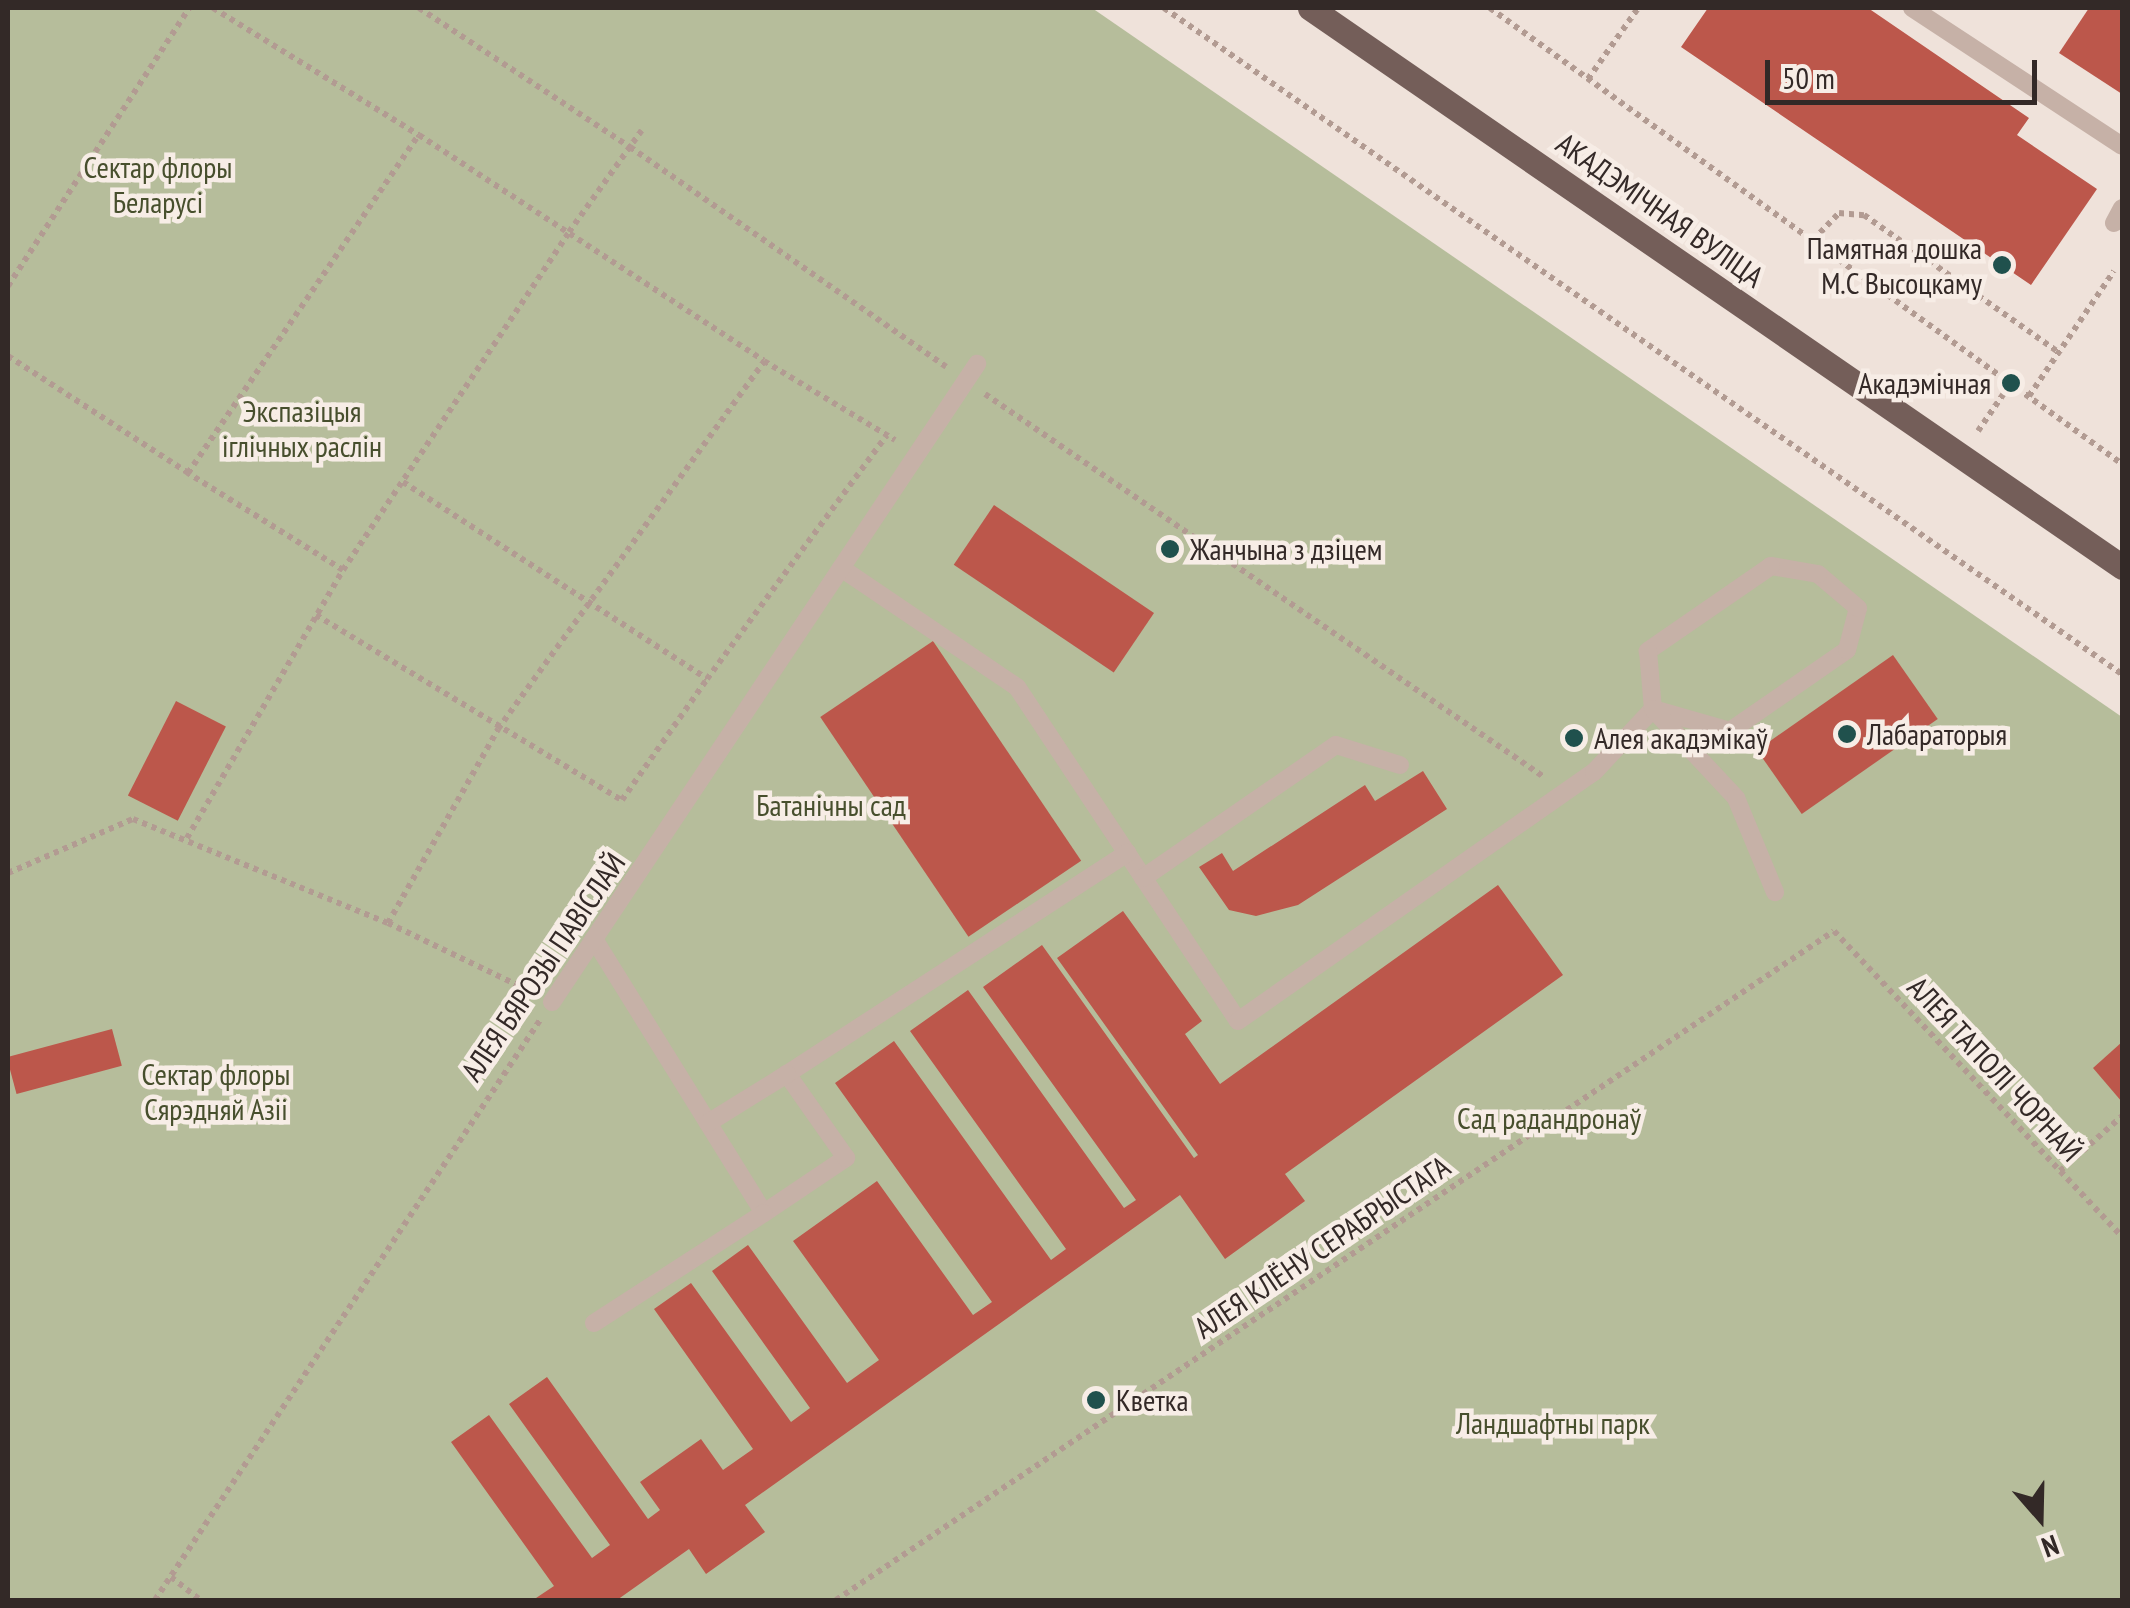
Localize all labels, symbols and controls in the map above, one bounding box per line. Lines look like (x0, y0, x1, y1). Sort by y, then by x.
scale bar (1770, 40, 2042, 102)
text: 50 m (1782, 58, 1835, 97)
street label: АКАДЭМІЧНАЯ ВУЛІЦА (1550, 125, 1770, 295)
park label: Сектар флоры Беларусі (84, 149, 232, 220)
place label: Памятная дошка М.С Высоцкаму (1807, 230, 1982, 300)
marker: Памятная дошка М.С Высоцкаму (1991, 254, 2013, 276)
place label: Акадэмічная (1858, 365, 1991, 401)
marker: Акадэмічная (2000, 372, 2022, 394)
park label: Экспазіцыя іглічных раслін (222, 393, 382, 464)
place label: Жанчына з дзіцем (1190, 531, 1382, 567)
marker: Жанчына з дзіцем (1159, 538, 1181, 560)
place label: Лабараторыя (1867, 716, 2007, 752)
place label: Алея акадэмікаў (1594, 720, 1768, 756)
marker: Лабараторыя (1836, 723, 1858, 745)
marker: Алея акадэмікаў (1563, 727, 1585, 749)
park label: Батанічны сад (756, 787, 906, 823)
street label: АЛЕЯ БЯРОЗЫ ПАВІСЛАЙ (453, 846, 633, 1088)
street label: АЛЕЯ ТАПОЛІ ЧОРНАЙ (1900, 969, 2090, 1169)
park label: Сектар флоры Сярэдняй Азіі (142, 1056, 290, 1126)
park label: Сад радандронаў (1457, 1100, 1641, 1136)
street label: АЛЕЯ КЛЁНУ СЕРАБРЫСТАГА (1187, 1148, 1457, 1346)
place label: Кветка (1116, 1382, 1188, 1418)
marker: Кветка (1085, 1389, 1107, 1411)
park label: Ландшафтны парк (1456, 1405, 1650, 1441)
north arrow (1990, 1468, 2090, 1568)
text: N (2037, 1527, 2064, 1567)

